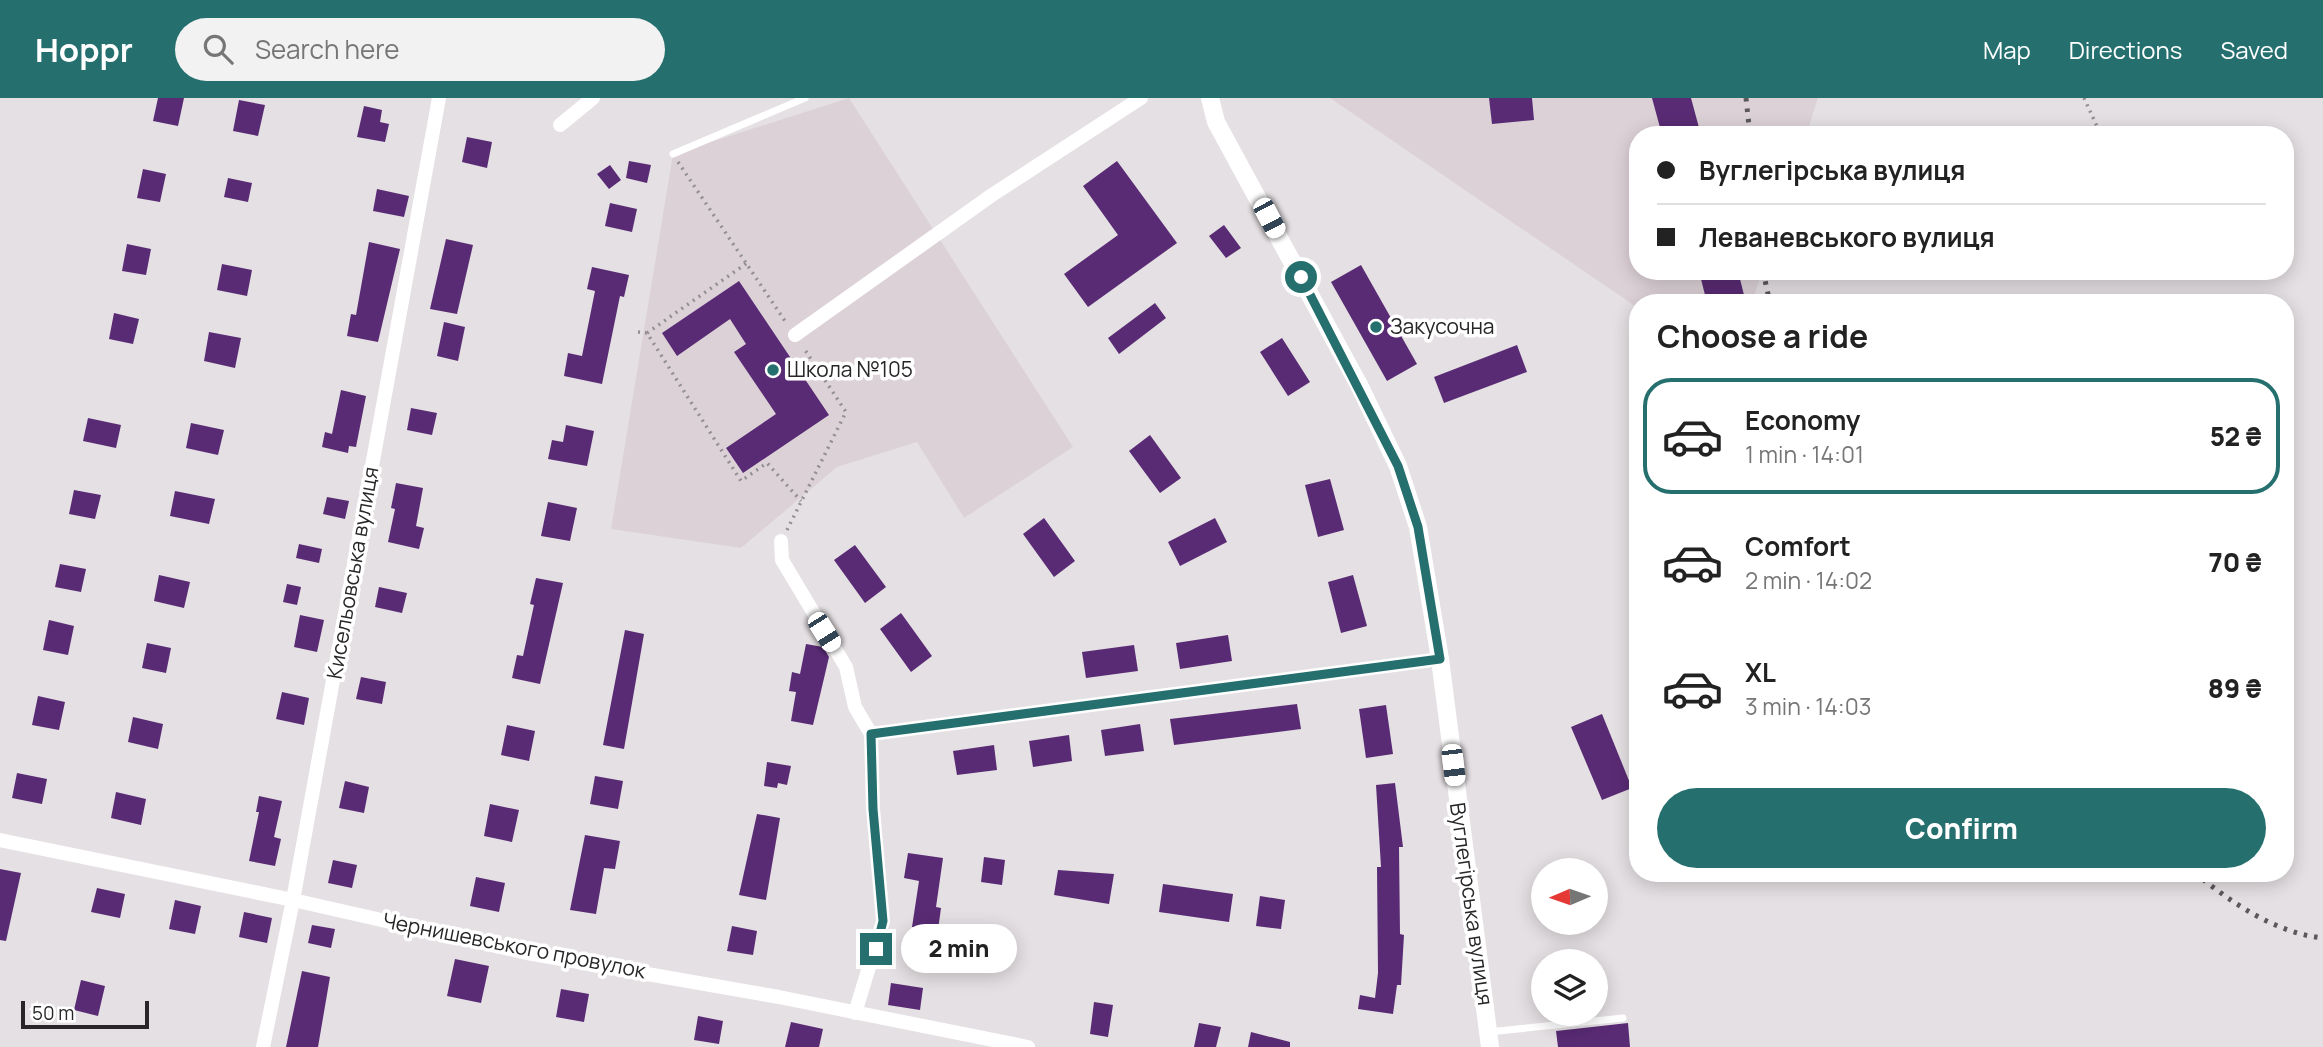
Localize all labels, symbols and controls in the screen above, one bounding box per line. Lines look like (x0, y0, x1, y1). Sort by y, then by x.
search box (175, 18, 665, 81)
text: Hoppr (35, 27, 133, 72)
icon: search (199, 30, 237, 68)
text: Search here (255, 31, 400, 67)
text: Map (1983, 33, 2031, 66)
text: Directions (2069, 33, 2182, 66)
text: Saved (2220, 33, 2288, 66)
text: Вуглегірська вулиця (1699, 152, 1966, 188)
car (1250, 195, 1289, 241)
text: Леваневського вулиця (1699, 219, 1995, 255)
route start (1285, 261, 1317, 293)
place label: Закусочна (1390, 312, 1495, 340)
text: Choose a ride (1657, 314, 1868, 358)
marker: Закусочна (1368, 319, 1384, 335)
place label: Школа №105 (787, 355, 913, 383)
marker: Школа №105 (765, 362, 781, 378)
text: Economy (1745, 402, 1860, 438)
icon: car (1661, 405, 1724, 468)
text: 52 ₴ (2210, 418, 2262, 454)
text: 1 min · 14:01 (1745, 438, 1864, 470)
street label: Кисельовська вулиця (320, 465, 384, 681)
text: Comfort (1745, 528, 1851, 564)
icon: car (1661, 531, 1724, 594)
text: 70 ₴ (2208, 544, 2262, 580)
text: 2 min · 14:02 (1745, 564, 1872, 596)
car (804, 609, 845, 655)
text: XL (1745, 654, 1776, 690)
icon: car (1661, 657, 1724, 720)
text: 89 ₴ (2208, 670, 2262, 706)
text: 3 min · 14:03 (1745, 690, 1871, 722)
car (1441, 743, 1466, 787)
button: Confirm (1657, 788, 2266, 868)
street label: Вуглегірська вулиця (1444, 801, 1500, 1007)
north arrow (1531, 858, 1608, 934)
map controls (1531, 858, 1608, 1026)
street label: Чернишевського провулок (380, 906, 649, 984)
callout: 2 min (900, 924, 1016, 974)
text: 2 min (929, 932, 990, 964)
route end (860, 933, 892, 965)
button: layers (1531, 949, 1608, 1026)
scale bar (21, 998, 149, 1030)
text: 50 m (32, 1000, 74, 1026)

